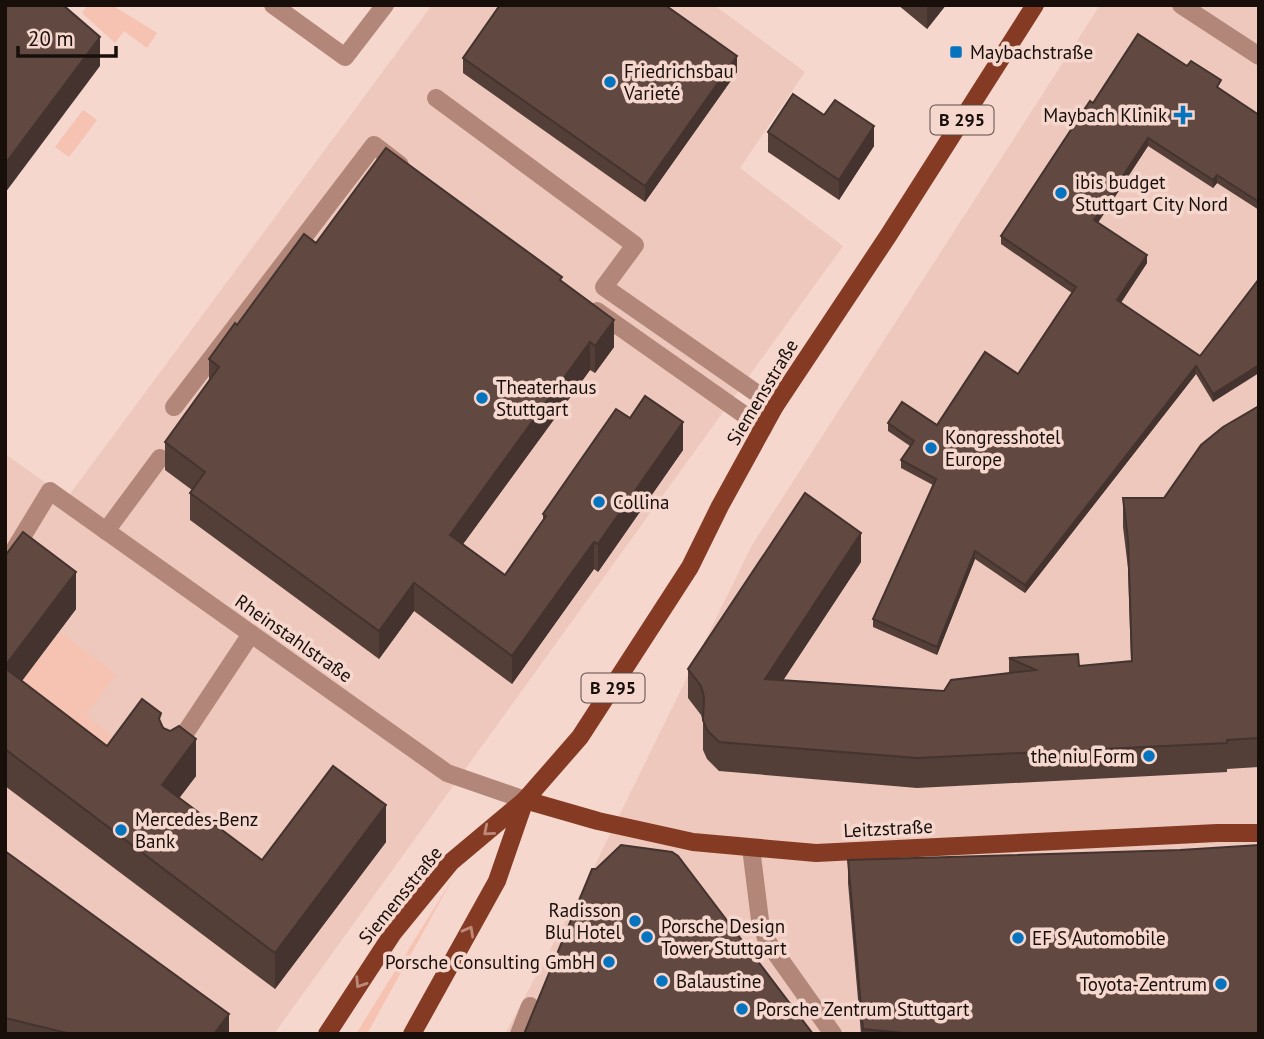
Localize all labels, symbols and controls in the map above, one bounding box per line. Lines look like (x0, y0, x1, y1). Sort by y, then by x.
scale bar (18, 14, 116, 58)
text: 20 m (28, 25, 74, 52)
place label: Maybachstraße (970, 40, 1093, 64)
marker: Maybachstraße (948, 44, 964, 60)
place label: Friedrichsbau Varieté (623, 59, 734, 105)
marker: Friedrichsbau Varieté (602, 74, 618, 90)
place label: Maybach Klinik (1043, 103, 1167, 127)
marker: Maybach Klinik (1173, 105, 1193, 125)
road number: B 295 (930, 106, 993, 134)
place label: ibis budget Stuttgart City Nord (1075, 170, 1228, 216)
marker: ibis budget Stuttgart City Nord (1053, 185, 1069, 201)
street label: Siemensstraße (721, 335, 803, 449)
place label: Theaterhaus Stuttgart (496, 375, 596, 421)
marker: Theaterhaus Stuttgart (474, 390, 490, 406)
place label: Kongresshotel Europe (945, 425, 1061, 471)
marker: Kongresshotel Europe (923, 440, 939, 456)
place label: Collina (613, 490, 669, 514)
marker: Collina (591, 494, 607, 510)
street label: Rheinstahlstraße (231, 589, 357, 687)
road number: B 295 (582, 674, 644, 702)
place label: the niu Form (1031, 744, 1135, 768)
marker: the niu Form (1141, 748, 1157, 764)
place label: Mercedes-Benz Bank (135, 807, 258, 853)
street label: Leitzstraße (843, 814, 933, 842)
marker: Mercedes-Benz Bank (113, 822, 129, 838)
one-way arrow (483, 823, 496, 835)
street label: Siemensstraße (353, 841, 447, 949)
place label: Radisson Blu Hotel (545, 898, 621, 944)
marker: Radisson Blu Hotel (627, 913, 643, 929)
place label: Porsche Design Tower Stuttgart (661, 914, 787, 960)
one-way arrow (461, 926, 474, 939)
place label: EF S Automobile (1032, 926, 1166, 950)
marker: Porsche Design Tower Stuttgart (639, 929, 655, 945)
marker: EF S Automobile (1010, 930, 1026, 946)
place label: Porsche Consulting GmbH (385, 950, 595, 974)
marker: Porsche Consulting GmbH (601, 954, 617, 970)
place label: Balaustine (676, 969, 761, 993)
place label: Toyota-Zentrum (1080, 972, 1207, 996)
marker: Balaustine (654, 973, 670, 989)
one-way arrow (355, 976, 368, 989)
marker: Toyota-Zentrum (1213, 976, 1229, 992)
place label: Porsche Zentrum Stuttgart (756, 997, 970, 1021)
marker: Porsche Zentrum Stuttgart (734, 1001, 750, 1017)

